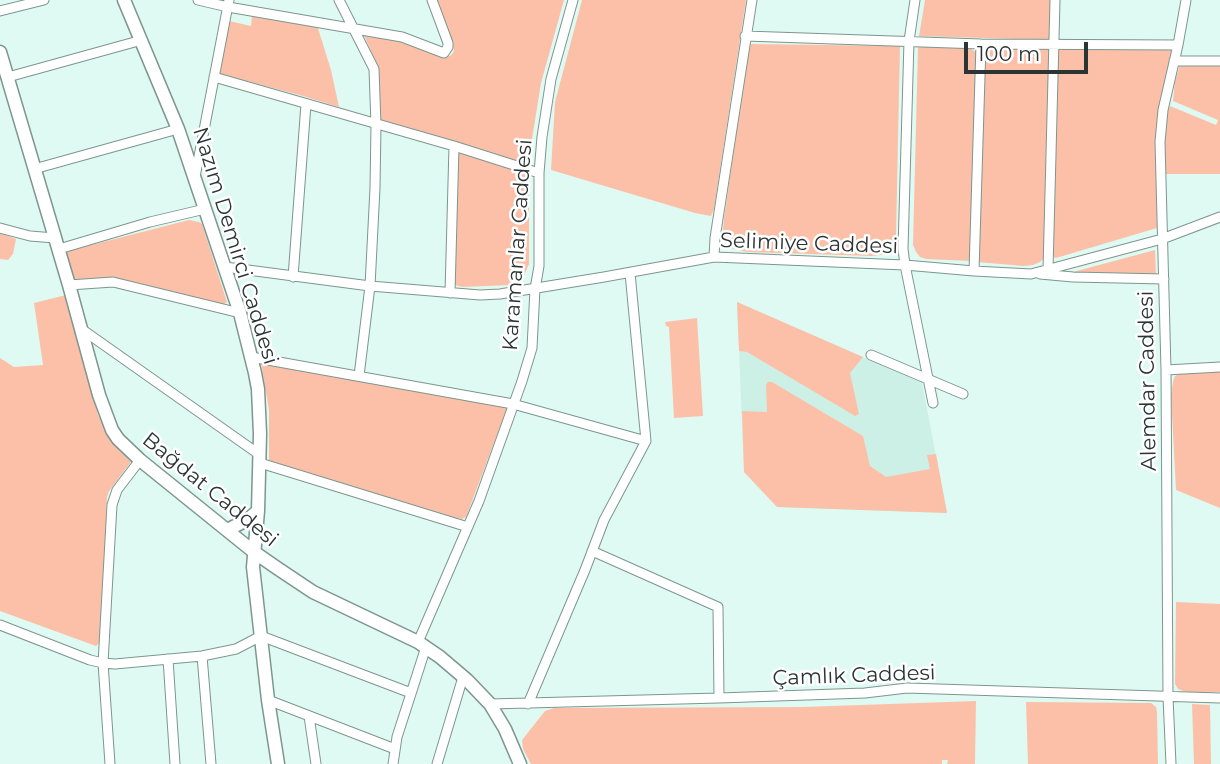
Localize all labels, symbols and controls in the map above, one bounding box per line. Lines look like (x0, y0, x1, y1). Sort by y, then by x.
scale bar (968, 28, 1092, 72)
text: 100 m (977, 41, 1040, 66)
street label: Nazım Demirci Caddesi (187, 124, 283, 368)
street label: Karamanlar Caddesi (498, 138, 538, 352)
street label: Selimiye Caddesi (720, 228, 898, 260)
street label: Alemdar Caddesi (1134, 291, 1162, 471)
street label: Bağdat Caddesi (137, 428, 283, 552)
street label: Çamlık Caddesi (772, 661, 936, 691)

